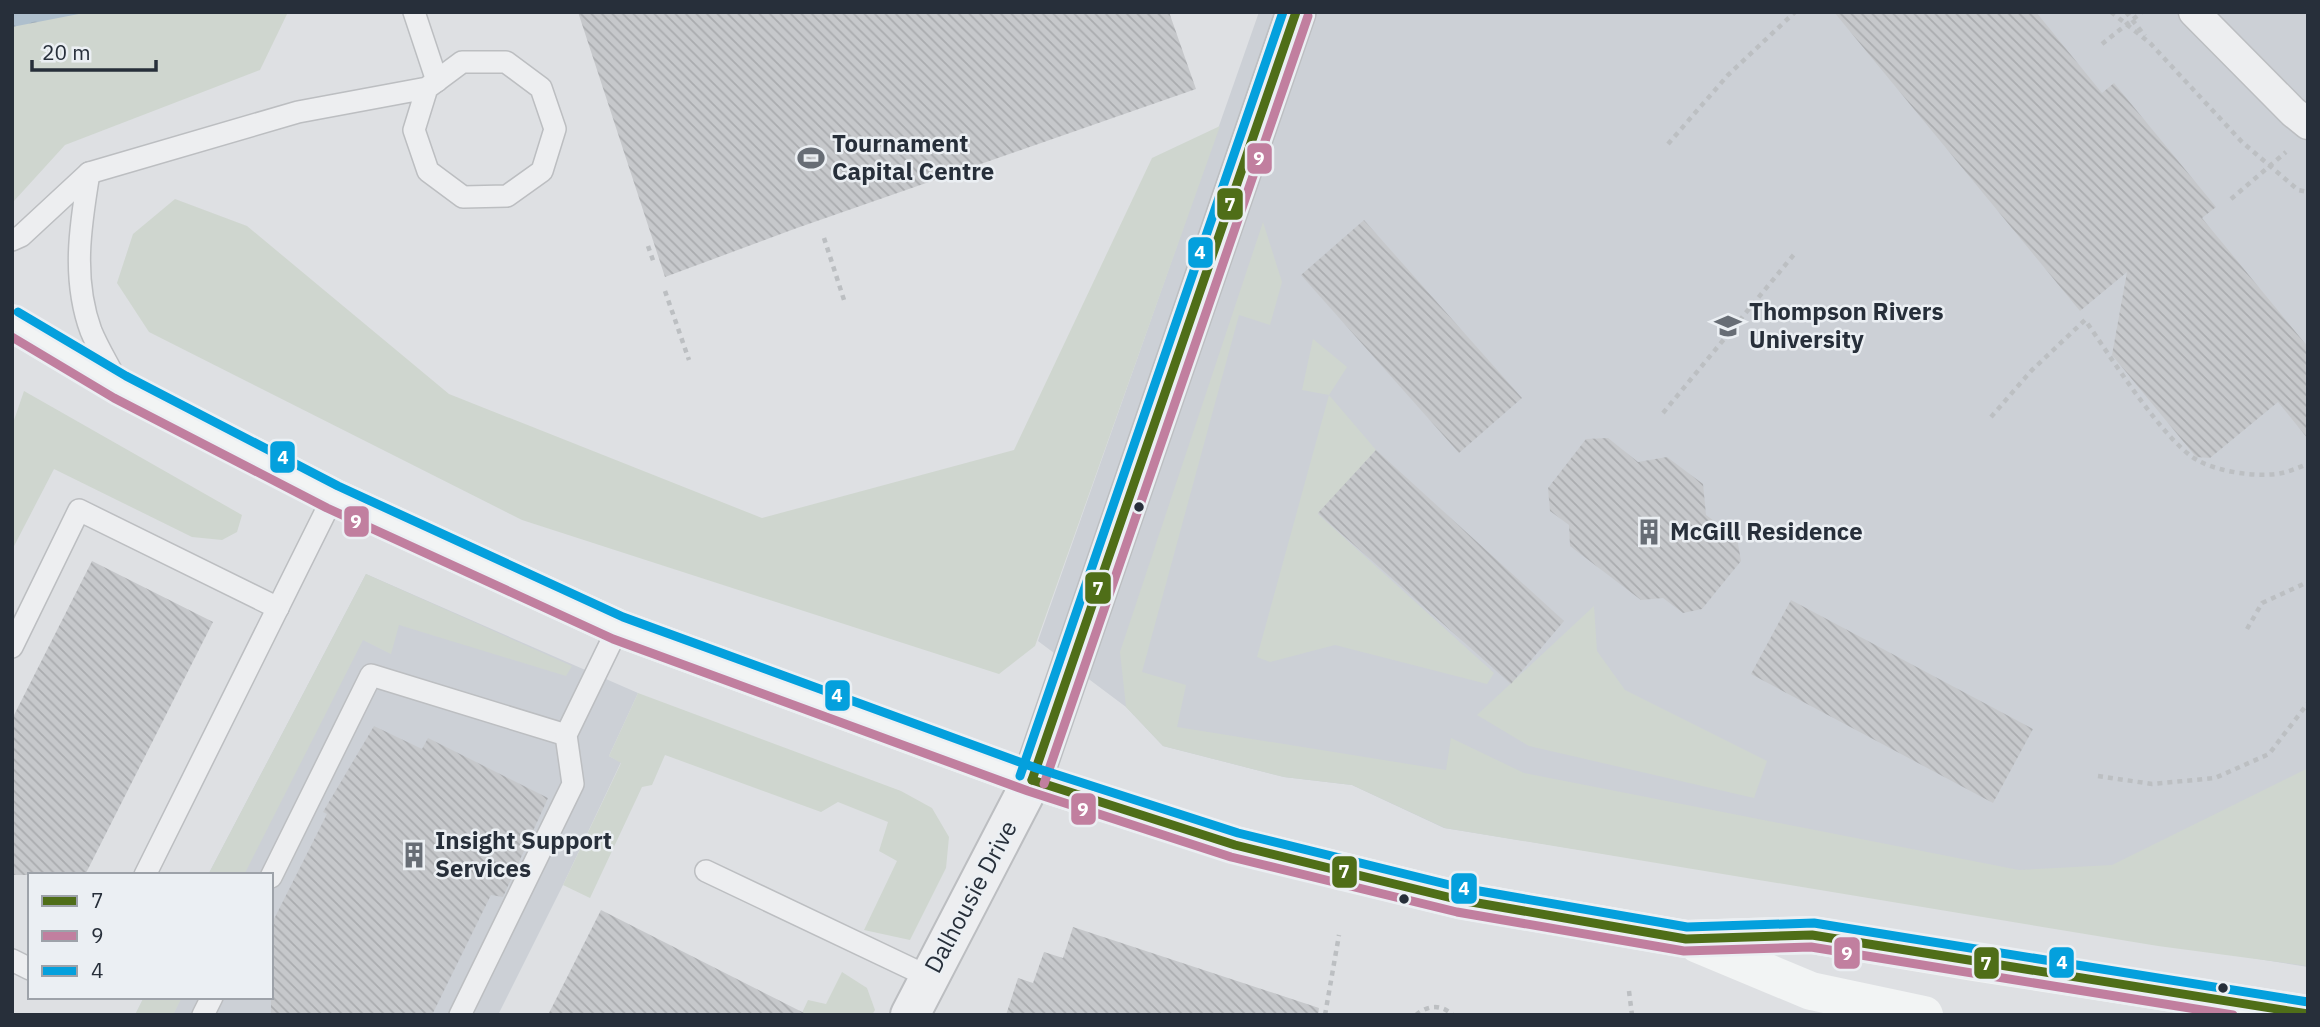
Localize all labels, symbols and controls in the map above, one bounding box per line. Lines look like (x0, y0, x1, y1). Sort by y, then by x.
scale bar (32, 28, 156, 72)
text: 20 m (42, 38, 91, 66)
place label: Tournament Capital Centre (832, 127, 994, 187)
line badge: 9 (1246, 142, 1273, 175)
sports icon: Tournament Capital Centre (796, 143, 826, 173)
text: 9 (1253, 146, 1265, 170)
line badge: 7 (1216, 187, 1244, 221)
text: 7 (1224, 192, 1236, 216)
line badge: 4 (1187, 236, 1214, 269)
text: 4 (1194, 240, 1206, 264)
place label: Thompson Rivers University (1749, 295, 1944, 355)
school or university icon: Thompson Rivers University (1713, 311, 1743, 341)
line badge: 4 (269, 440, 296, 474)
text: 4 (277, 445, 289, 469)
unlabelled marker (1132, 500, 1146, 514)
line badge: 9 (343, 505, 370, 538)
text: 9 (350, 509, 362, 533)
place label: McGill Residence (1670, 515, 1863, 547)
building icon: McGill Residence (1634, 517, 1664, 547)
line badge: 7 (1084, 571, 1112, 605)
text: 7 (1092, 576, 1104, 600)
line badge: 4 (824, 679, 851, 712)
text: 4 (831, 683, 843, 707)
line badge: 9 (1070, 792, 1097, 826)
text: 9 (1077, 797, 1089, 821)
street label: Dalhousie Drive (916, 815, 1024, 978)
place label: Insight Support Services (435, 824, 612, 884)
building icon: Insight Support Services (399, 840, 429, 870)
line badge: 7 (1331, 855, 1358, 889)
text: 7 (1338, 859, 1350, 883)
line badge: 4 (1450, 872, 1478, 905)
legend (28, 873, 273, 999)
text: 4 (1458, 876, 1470, 900)
text: 7 (91, 886, 104, 914)
unlabelled marker (1397, 892, 1411, 906)
text: 9 (91, 921, 104, 949)
line badge: 9 (1833, 936, 1861, 970)
text: 9 (1841, 941, 1853, 965)
line badge: 7 (1973, 946, 2000, 980)
line badge: 4 (2048, 946, 2075, 979)
text: 4 (2056, 950, 2068, 974)
text: 7 (1980, 951, 1992, 975)
text: 4 (91, 956, 104, 984)
unlabelled marker (2216, 981, 2230, 995)

